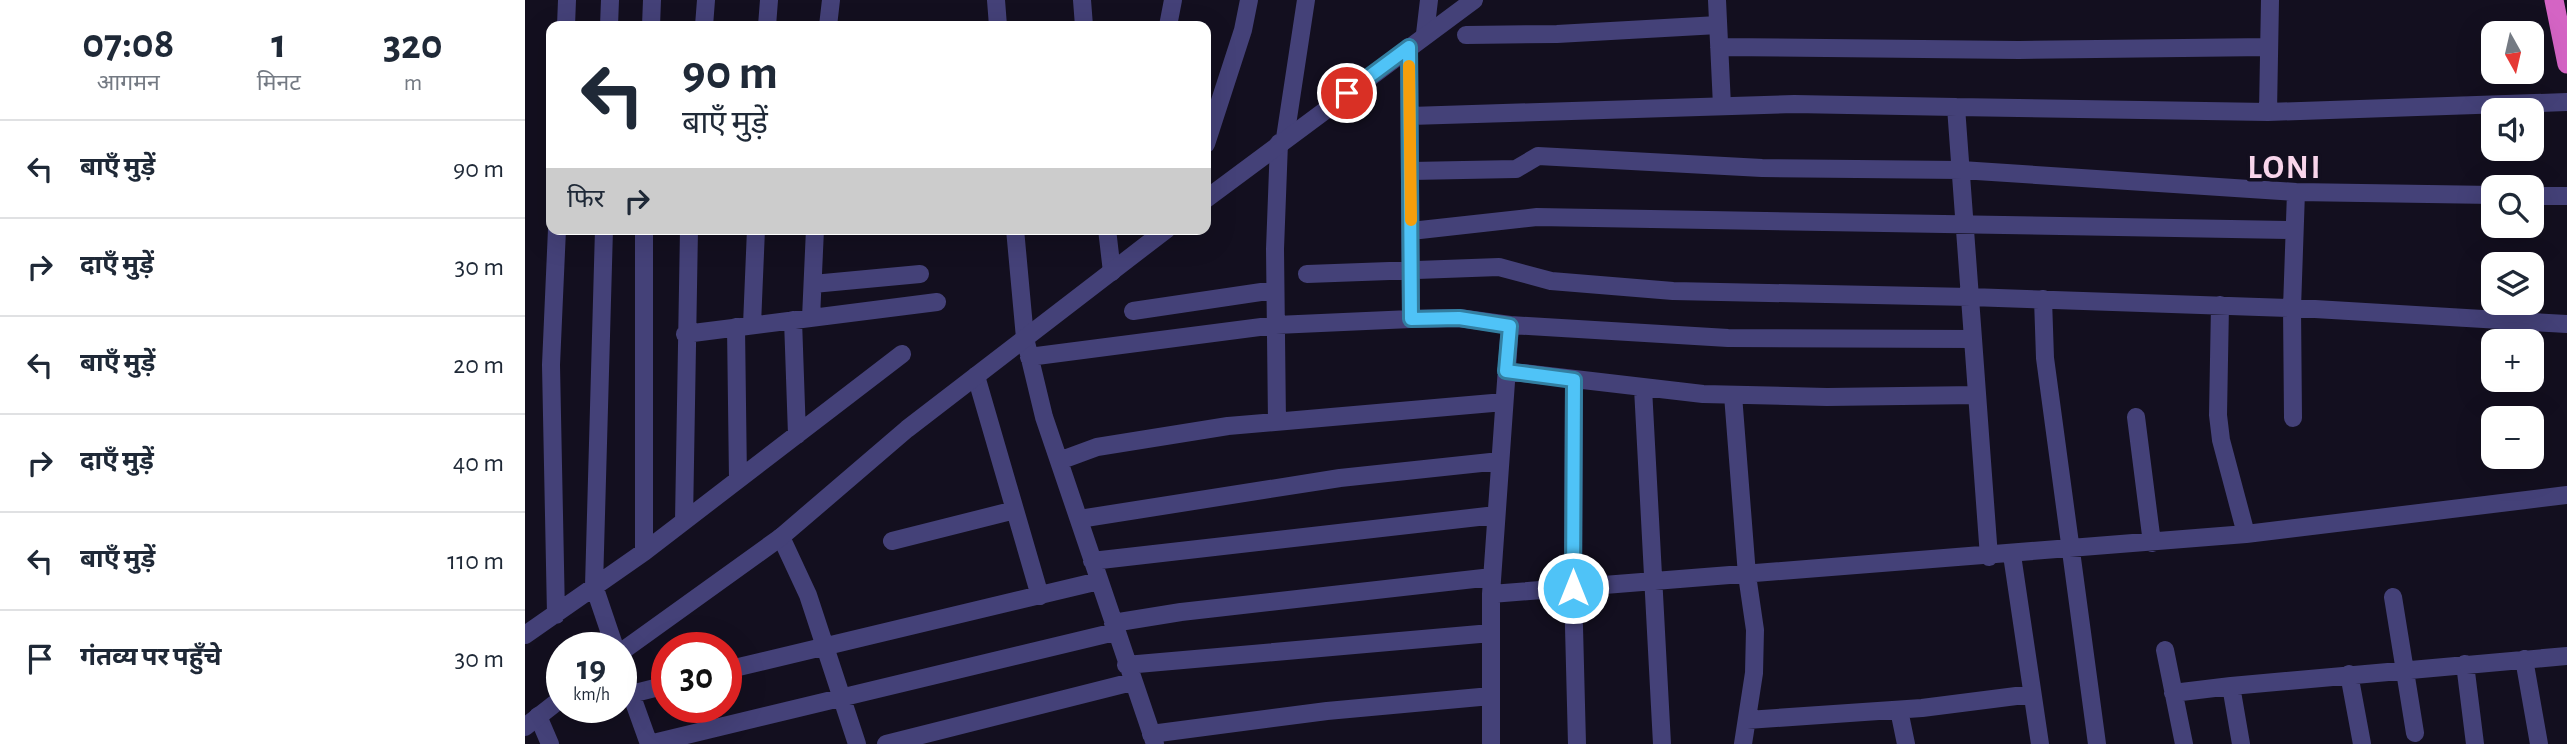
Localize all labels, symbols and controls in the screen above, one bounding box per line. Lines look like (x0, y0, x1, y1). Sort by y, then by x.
north arrow (2481, 21, 2545, 84)
map controls (2481, 21, 2544, 469)
text: 07:08 (82, 23, 174, 65)
text: 1 (271, 23, 286, 65)
text: 320 (383, 24, 443, 66)
icon: left (567, 49, 658, 140)
text: 90 m (682, 49, 778, 98)
pin (1317, 63, 1377, 123)
text: आगमन (97, 72, 160, 95)
text: मिनट (257, 72, 301, 95)
text: m (404, 72, 422, 95)
icon: arrive (1328, 74, 1366, 112)
button: sound (2481, 98, 2544, 161)
text: बाएँ मुड़ें (682, 107, 768, 139)
icon: left (21, 150, 59, 188)
district label: LONI (2248, 152, 2323, 185)
text: बाएँ मुड़ें (80, 154, 155, 180)
text: 90 m (453, 156, 504, 182)
button: search (2481, 175, 2544, 238)
icon: right (618, 182, 656, 220)
text: फिर (567, 186, 604, 212)
icon: right (21, 248, 59, 286)
text: दाएँ मुड़ें (80, 252, 154, 278)
button: layers (2481, 252, 2544, 315)
text: 30 m (454, 254, 504, 280)
button: + (2481, 329, 2544, 392)
icon: left (21, 346, 59, 384)
text: बाएँ मुड़ें (80, 350, 155, 376)
text: 20 m (453, 352, 504, 378)
button: − (2481, 406, 2544, 469)
icon: right (21, 444, 59, 482)
text: दाएँ मुड़ें (80, 448, 154, 474)
text: 40 m (453, 450, 504, 476)
icon: left (21, 542, 59, 580)
text: बाएँ मुड़ें (80, 546, 155, 572)
text: 110 m (447, 548, 504, 574)
position arrow (1536, 551, 1610, 625)
speed limit sign: 30 (651, 632, 742, 723)
icon: arrive (21, 640, 59, 678)
text: गंतव्य पर पहुँचे (80, 644, 222, 670)
text: 30 m (454, 646, 504, 672)
text: 19 (577, 651, 606, 686)
text: km/h (573, 686, 610, 704)

